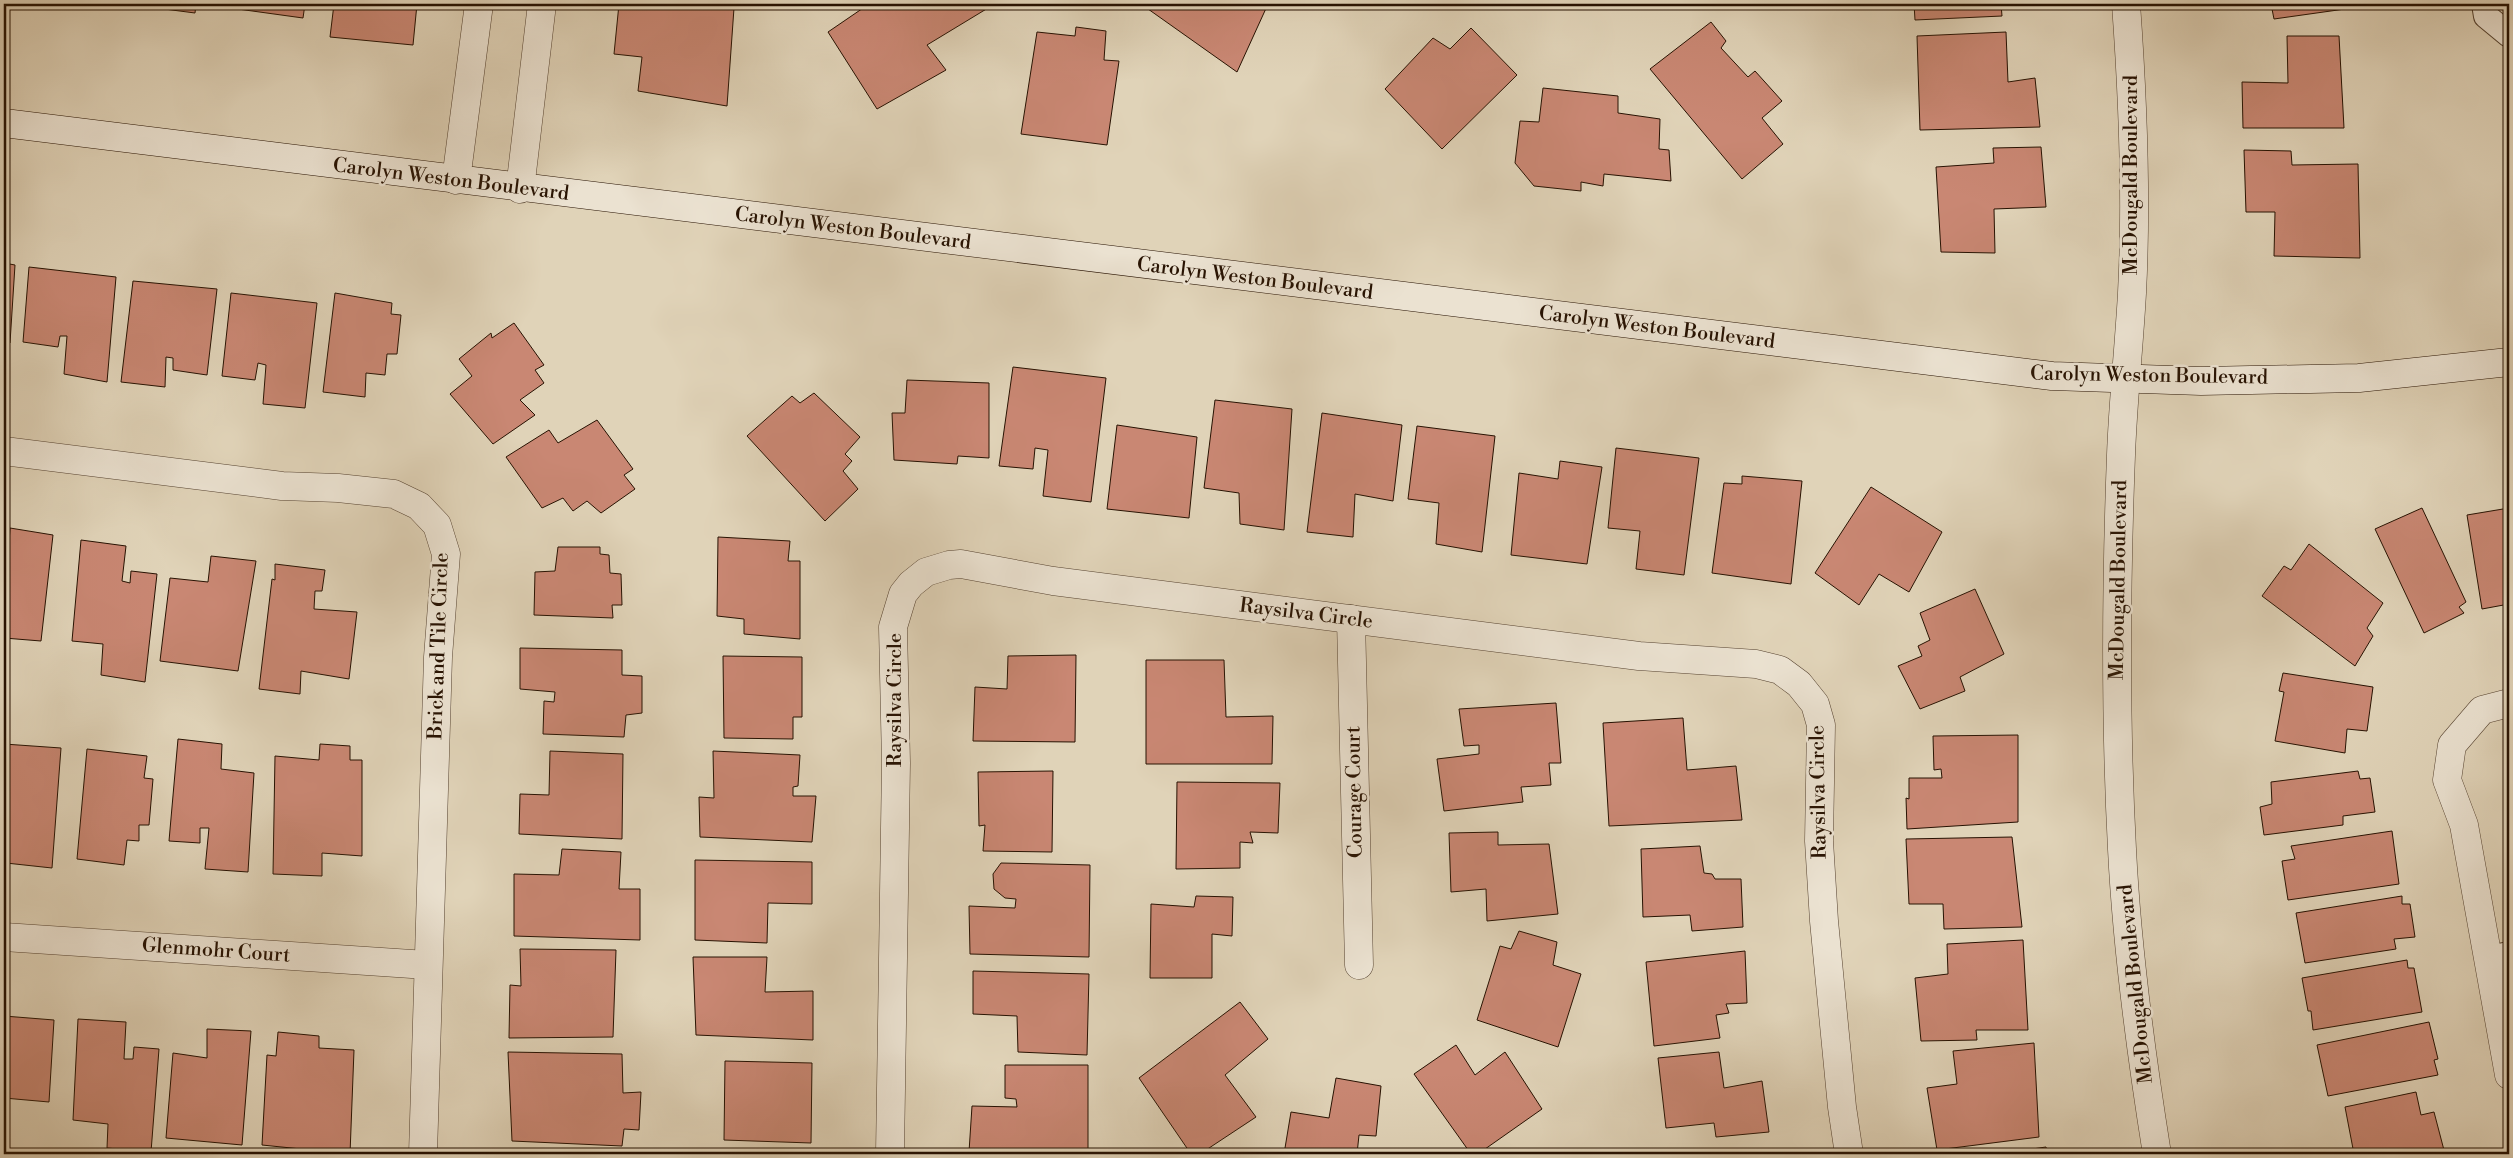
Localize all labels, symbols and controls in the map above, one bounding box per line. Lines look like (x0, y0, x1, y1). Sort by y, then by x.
street label: McDougald Boulevard (2119, 74, 2144, 275)
street label: Carolyn Weston Boulevard (331, 153, 571, 207)
street label: Carolyn Weston Boulevard (733, 202, 973, 256)
street label: Carolyn Weston Boulevard (1135, 252, 1375, 306)
street label: Carolyn Weston Boulevard (1537, 301, 1777, 355)
street label: Carolyn Weston Boulevard (2030, 361, 2269, 391)
street label: McDougald Boulevard (2105, 479, 2133, 680)
street label: Brick and Tile Circle (423, 552, 455, 741)
street label: Raysilva Circle (1238, 593, 1374, 635)
street label: Raysilva Circle (883, 633, 908, 767)
street label: Raysilva Circle (1805, 725, 1833, 859)
street label: Courage Court (1341, 726, 1369, 858)
street label: McDougald Boulevard (2113, 882, 2159, 1085)
street label: Glenmohr Court (141, 933, 291, 969)

